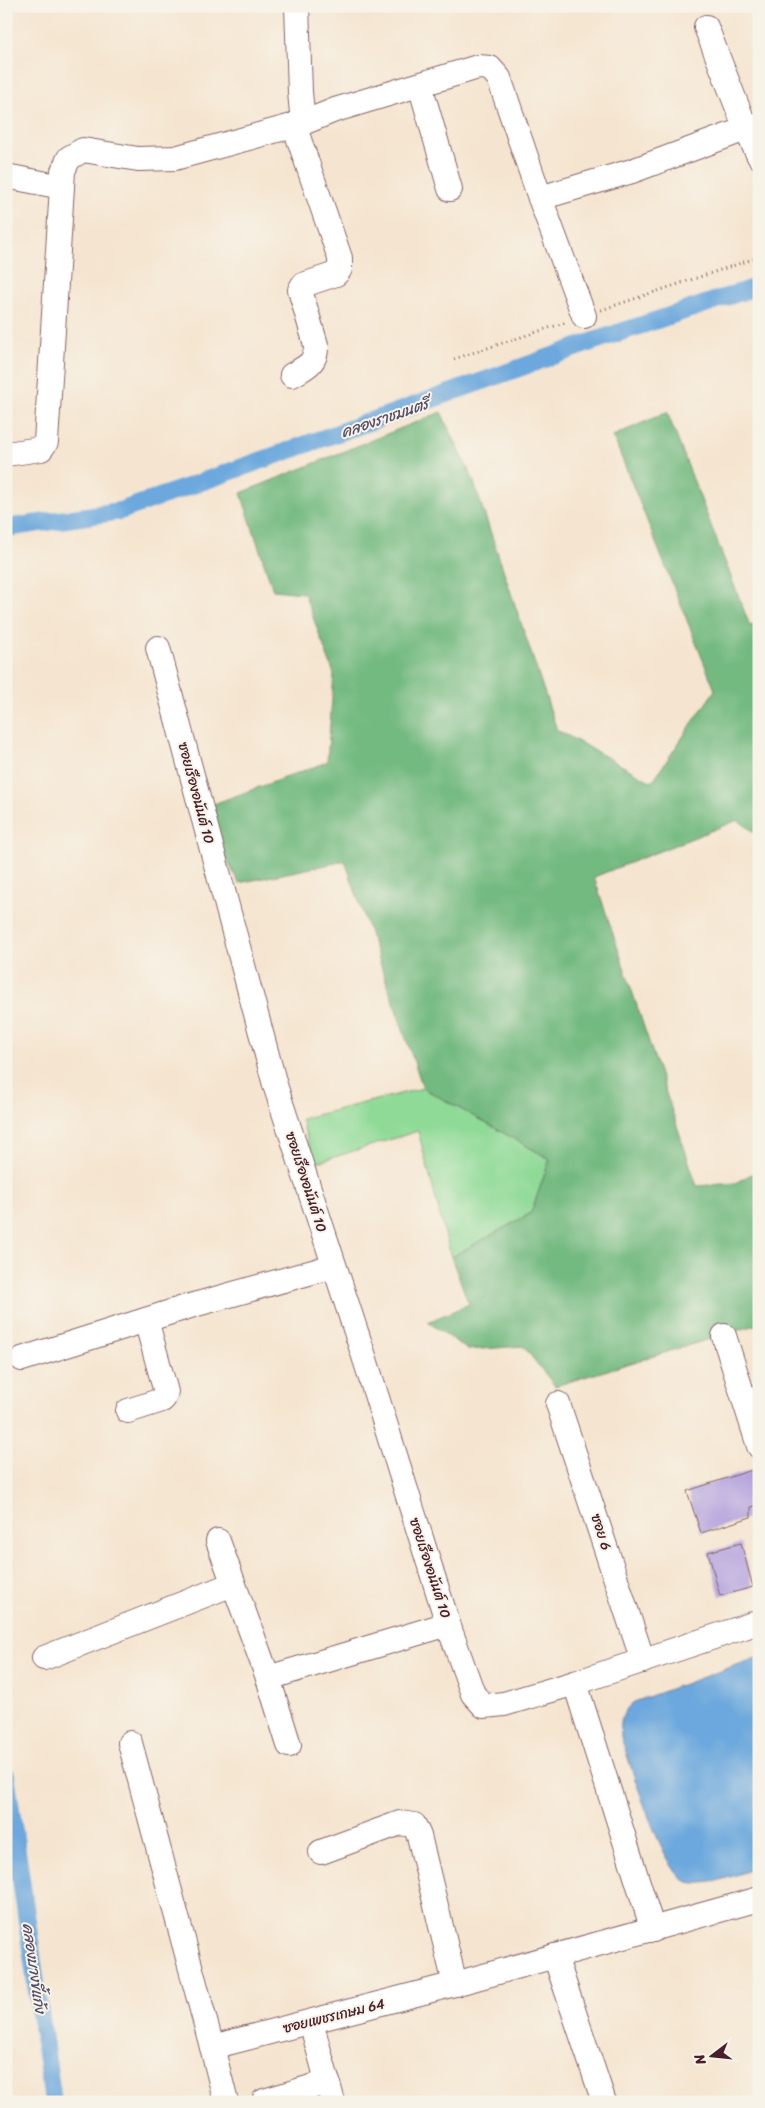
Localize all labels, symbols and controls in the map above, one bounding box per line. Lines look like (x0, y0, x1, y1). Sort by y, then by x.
water label: คลองราชมนตรี (338, 389, 437, 445)
street label: ซอยเรืองอนันต์ 10 (170, 739, 222, 847)
street label: ซอยเรืองอนันต์ 10 (278, 1128, 334, 1236)
street label: ซอย 6 (583, 1511, 619, 1553)
street label: ซอยเรืองอนันต์ 10 (402, 1514, 458, 1622)
water label: คลองบางขี้แก้ง (15, 1921, 54, 2017)
street label: ซอยเพชรเกษม 64 (280, 1991, 388, 2041)
north arrow (688, 2030, 738, 2080)
text: N (687, 2051, 714, 2069)

